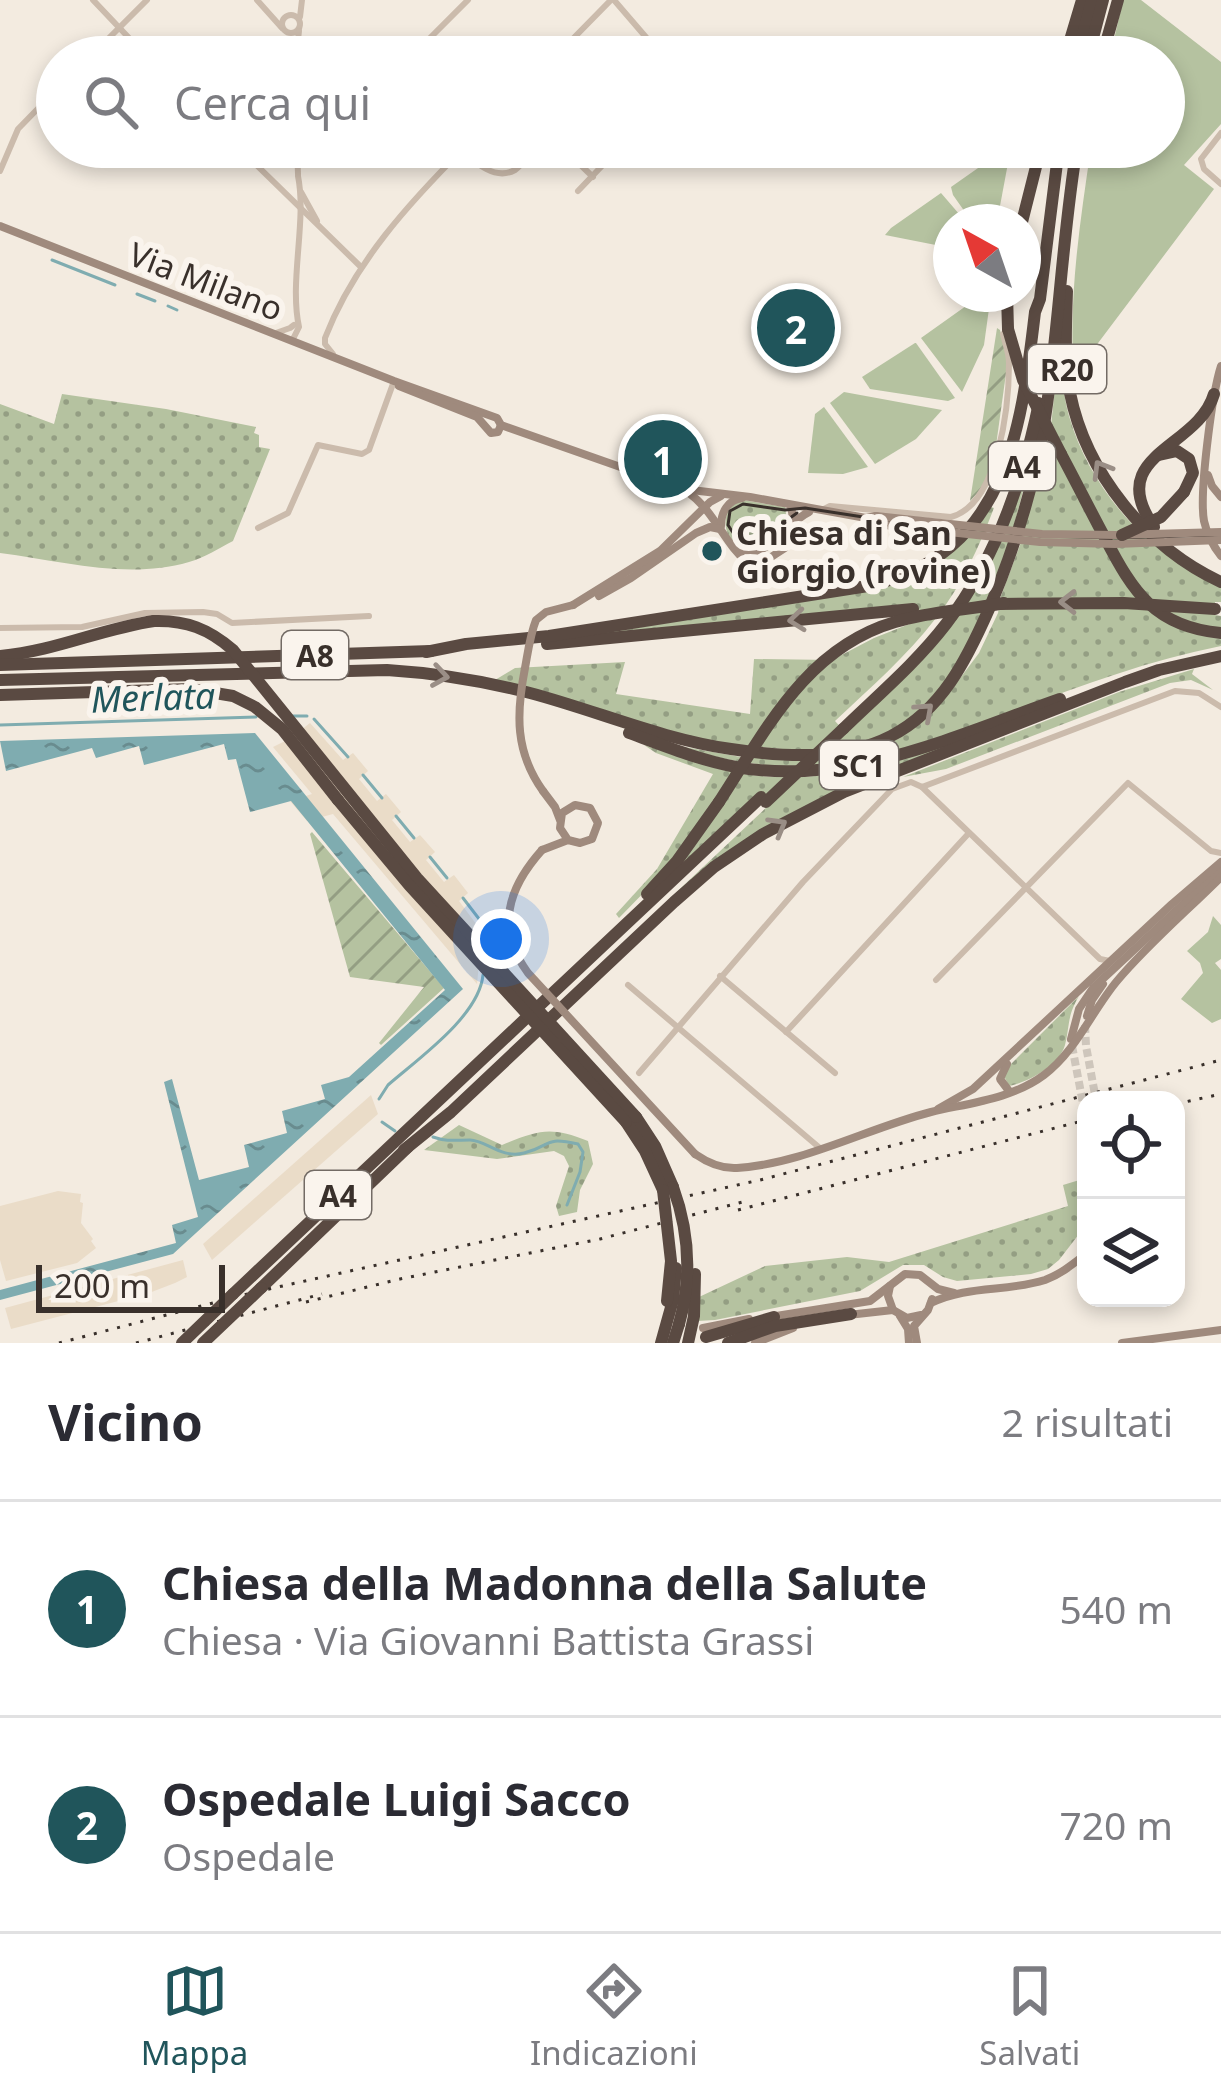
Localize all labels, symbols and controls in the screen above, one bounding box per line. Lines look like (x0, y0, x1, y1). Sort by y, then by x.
search box (36, 36, 1185, 168)
icon: search (78, 69, 144, 135)
text: Cerca qui (174, 72, 371, 133)
north arrow (933, 204, 1041, 312)
street label: Via Milano (123, 231, 289, 331)
pin: 2 (757, 283, 835, 373)
road number: R20 (1028, 345, 1106, 393)
pin: 1 (624, 414, 702, 504)
road number: A4 (989, 442, 1055, 490)
one-way arrow (1092, 460, 1115, 482)
place label: Chiesa di San Giorgio (rovine) (736, 510, 991, 593)
marker: Chiesa di San Giorgio (rovine) (699, 538, 725, 564)
one-way arrow (1058, 589, 1076, 615)
one-way arrow (787, 607, 806, 632)
road number: A8 (282, 631, 348, 679)
one-way arrow (430, 662, 450, 687)
water label: Merlata (90, 670, 216, 724)
one-way arrow (911, 704, 932, 725)
road number: SC1 (820, 741, 898, 789)
one-way arrow (765, 817, 786, 840)
your location (471, 909, 531, 969)
map controls (1077, 1091, 1185, 1307)
button: locate (1077, 1091, 1185, 1199)
road number: A4 (305, 1171, 371, 1219)
button: layers (1077, 1199, 1185, 1307)
scale bar (36, 1259, 225, 1312)
text: 200 m (54, 1263, 150, 1308)
text: Vicino (48, 1386, 203, 1456)
text: 2 risultati (1001, 1395, 1173, 1448)
text: Chiesa della Madonna della Salute (162, 1552, 927, 1613)
text: 1 (76, 1582, 98, 1635)
text: 540 m (1059, 1582, 1173, 1635)
text: Chiesa · Via Giovanni Battista Grassi (162, 1613, 814, 1666)
text: Ospedale Luigi Sacco (162, 1768, 631, 1829)
text: 2 (76, 1798, 98, 1851)
text: 720 m (1059, 1798, 1173, 1851)
text: Ospedale (162, 1829, 335, 1882)
tab: Mappa (141, 1958, 248, 2075)
tab: Indicazioni (530, 1958, 698, 2075)
tab: Salvati (979, 1958, 1080, 2075)

